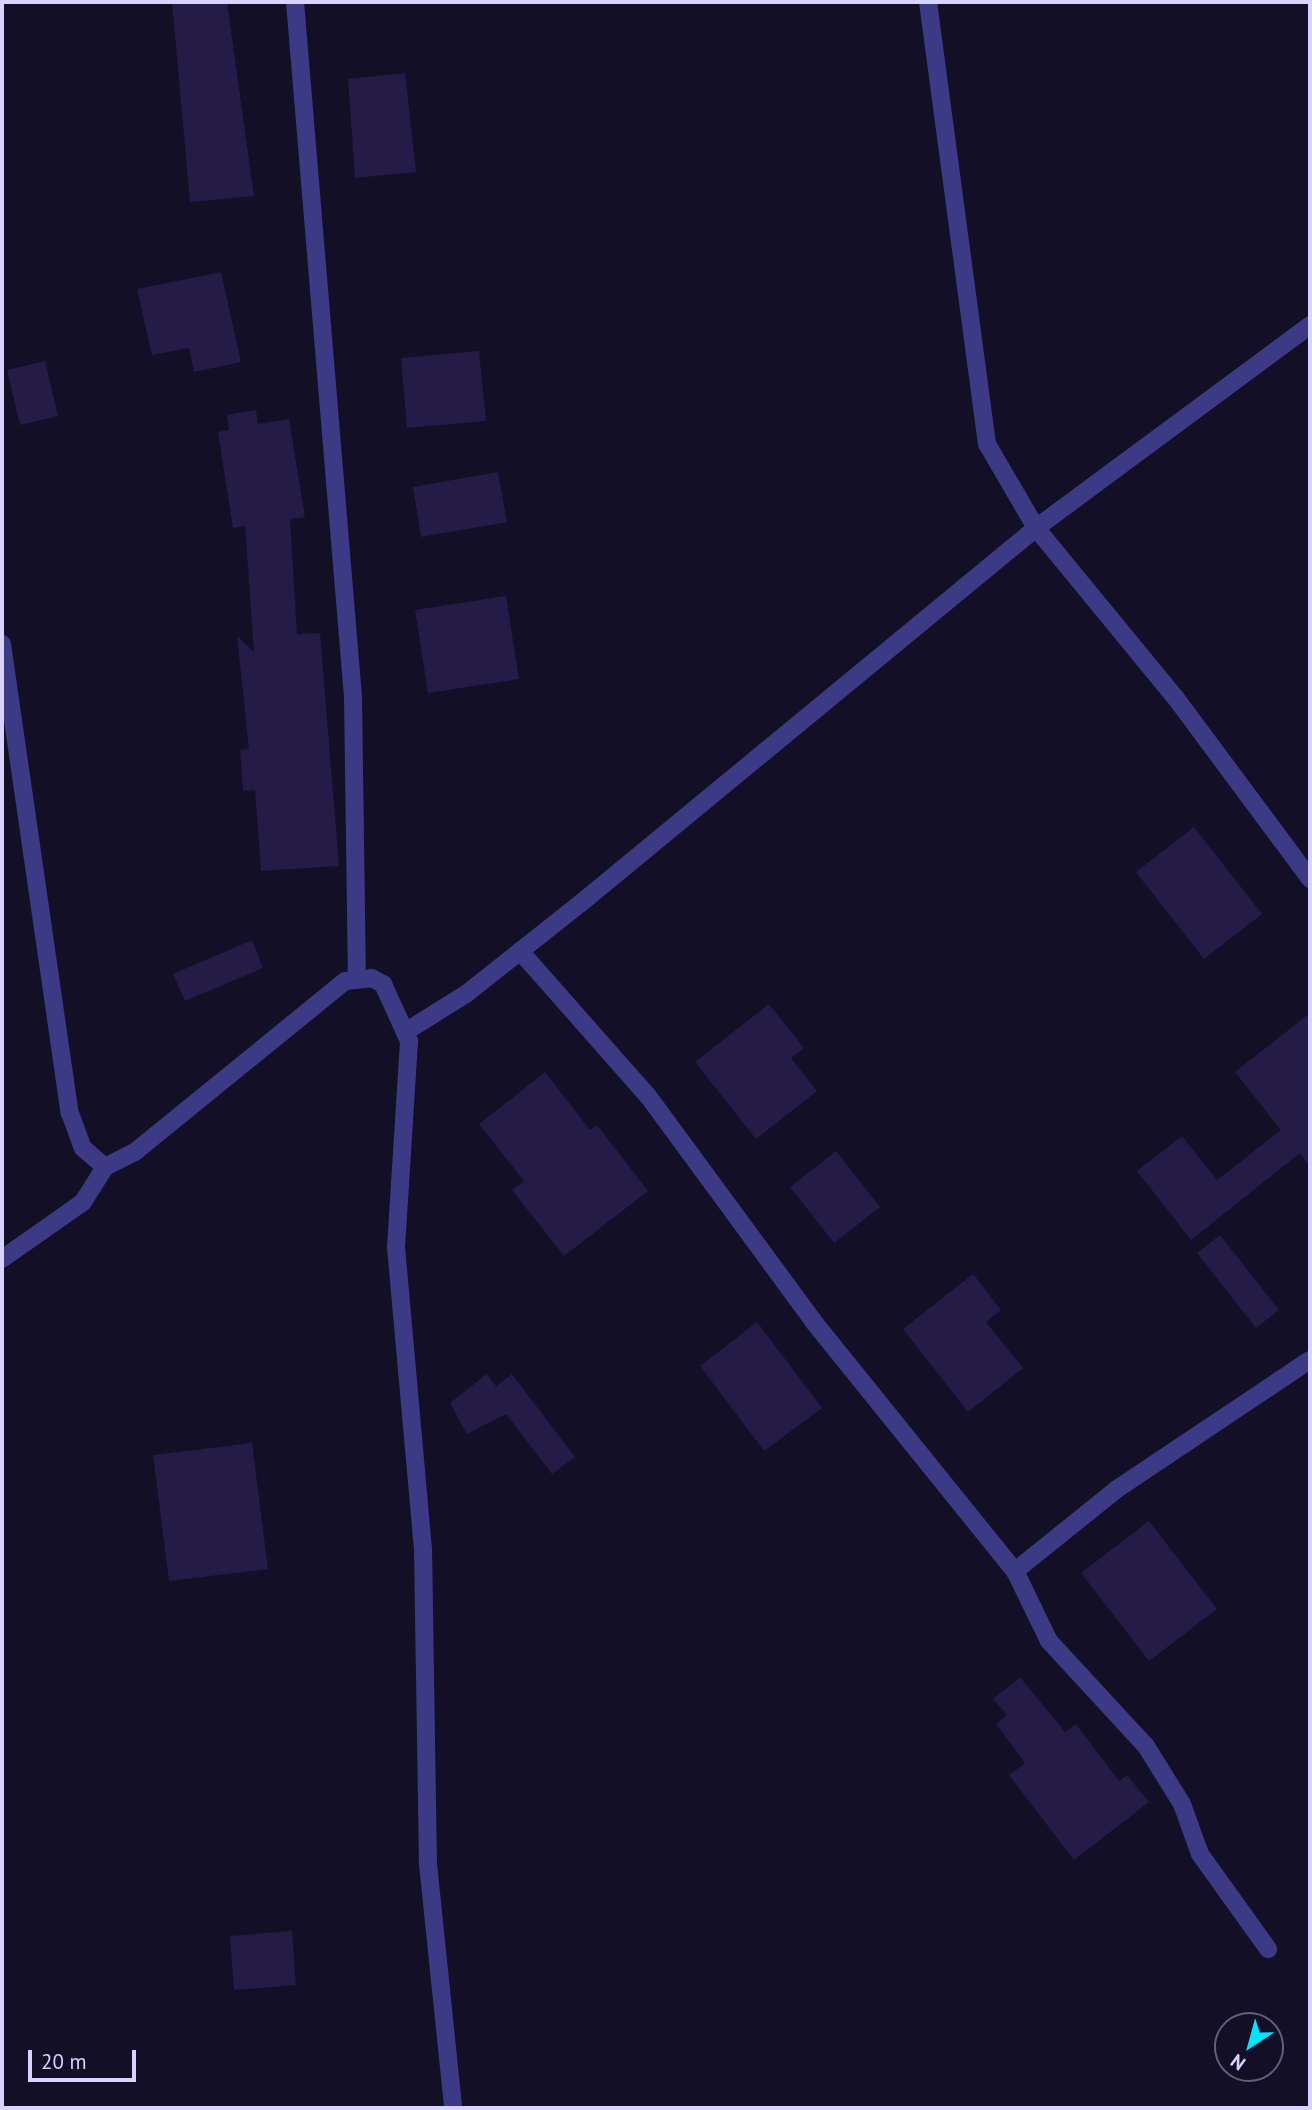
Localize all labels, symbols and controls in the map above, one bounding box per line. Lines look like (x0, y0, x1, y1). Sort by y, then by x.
north arrow (1214, 2012, 1284, 2082)
scale bar (32, 2036, 140, 2080)
text: 20 m (41, 2048, 87, 2075)
text: N (1226, 2049, 1250, 2076)

